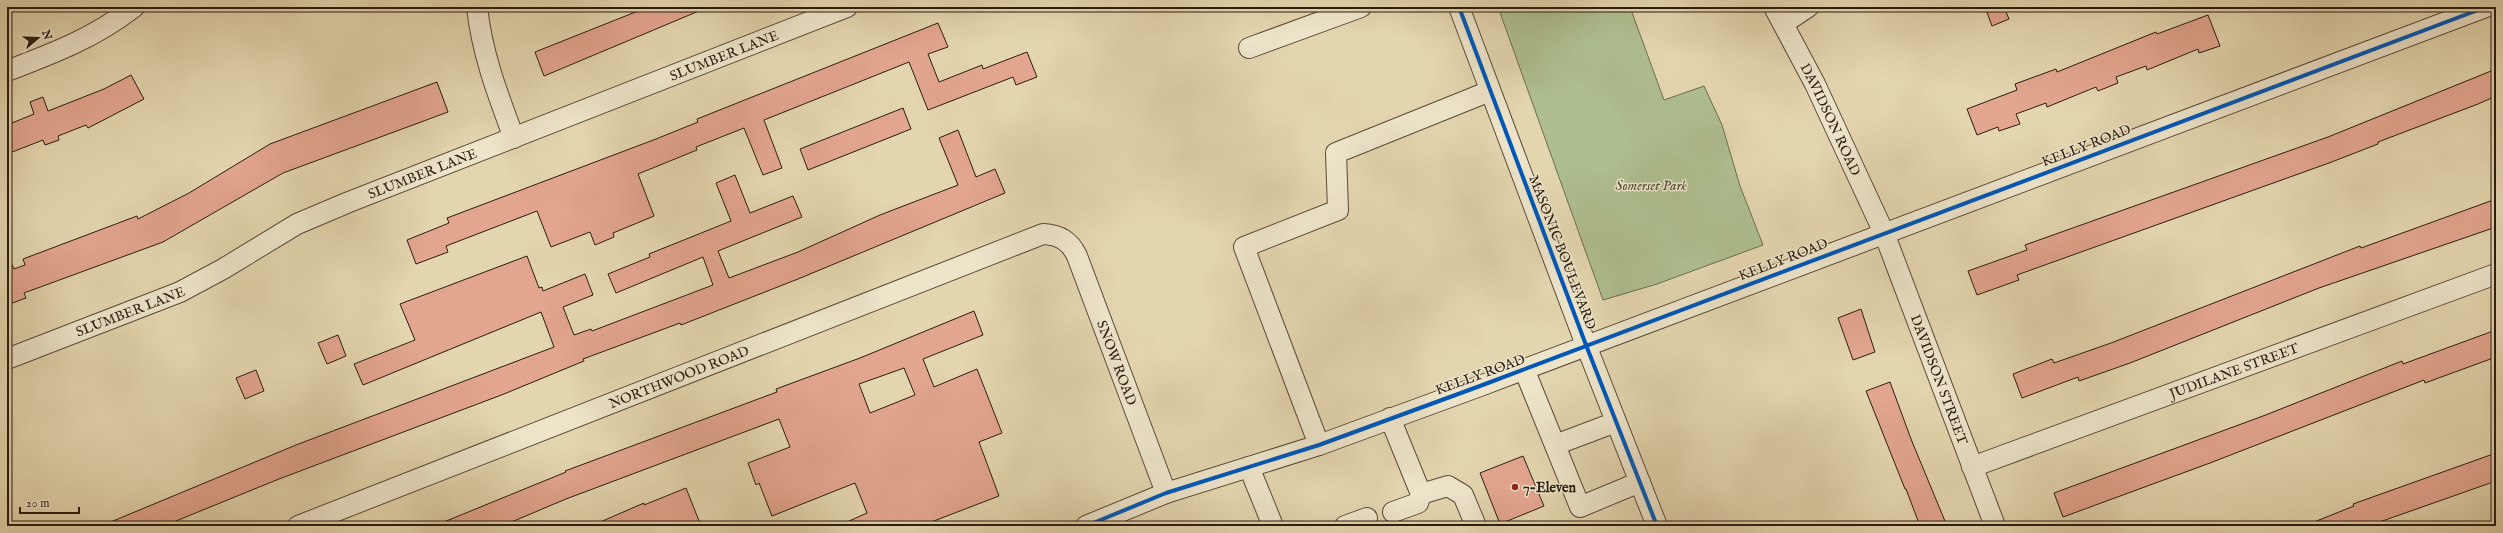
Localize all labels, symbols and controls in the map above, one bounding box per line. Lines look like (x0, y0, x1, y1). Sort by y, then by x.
north arrow (18, 18, 58, 58)
text: N (38, 27, 55, 42)
street label: SLUMBER LANE (667, 27, 782, 86)
street label: DAVIDSON ROAD (1796, 60, 1864, 179)
street label: KELLY ROAD (2039, 121, 2134, 171)
street label: SLUMBER LANE (365, 145, 480, 204)
street label: MASONIC BOULEVARD (1524, 172, 1600, 332)
park label: Somerset Park (1615, 177, 1687, 195)
street label: KELLY ROAD (1736, 235, 1831, 285)
street label: SLUMBER LANE (73, 283, 188, 342)
street label: DAVIDSON STREET (1906, 312, 1972, 448)
street label: SNOW ROAD (1092, 318, 1140, 408)
street label: JUDILANE STREET (2165, 339, 2302, 404)
street label: NORTHWOOD ROAD (607, 342, 752, 413)
street label: KELLY ROAD (1433, 350, 1528, 400)
place label: 7-Eleven (1523, 479, 1577, 497)
marker: 7-Eleven (1510, 482, 1520, 492)
scale bar (20, 489, 79, 515)
text: 20 m (26, 496, 49, 511)

